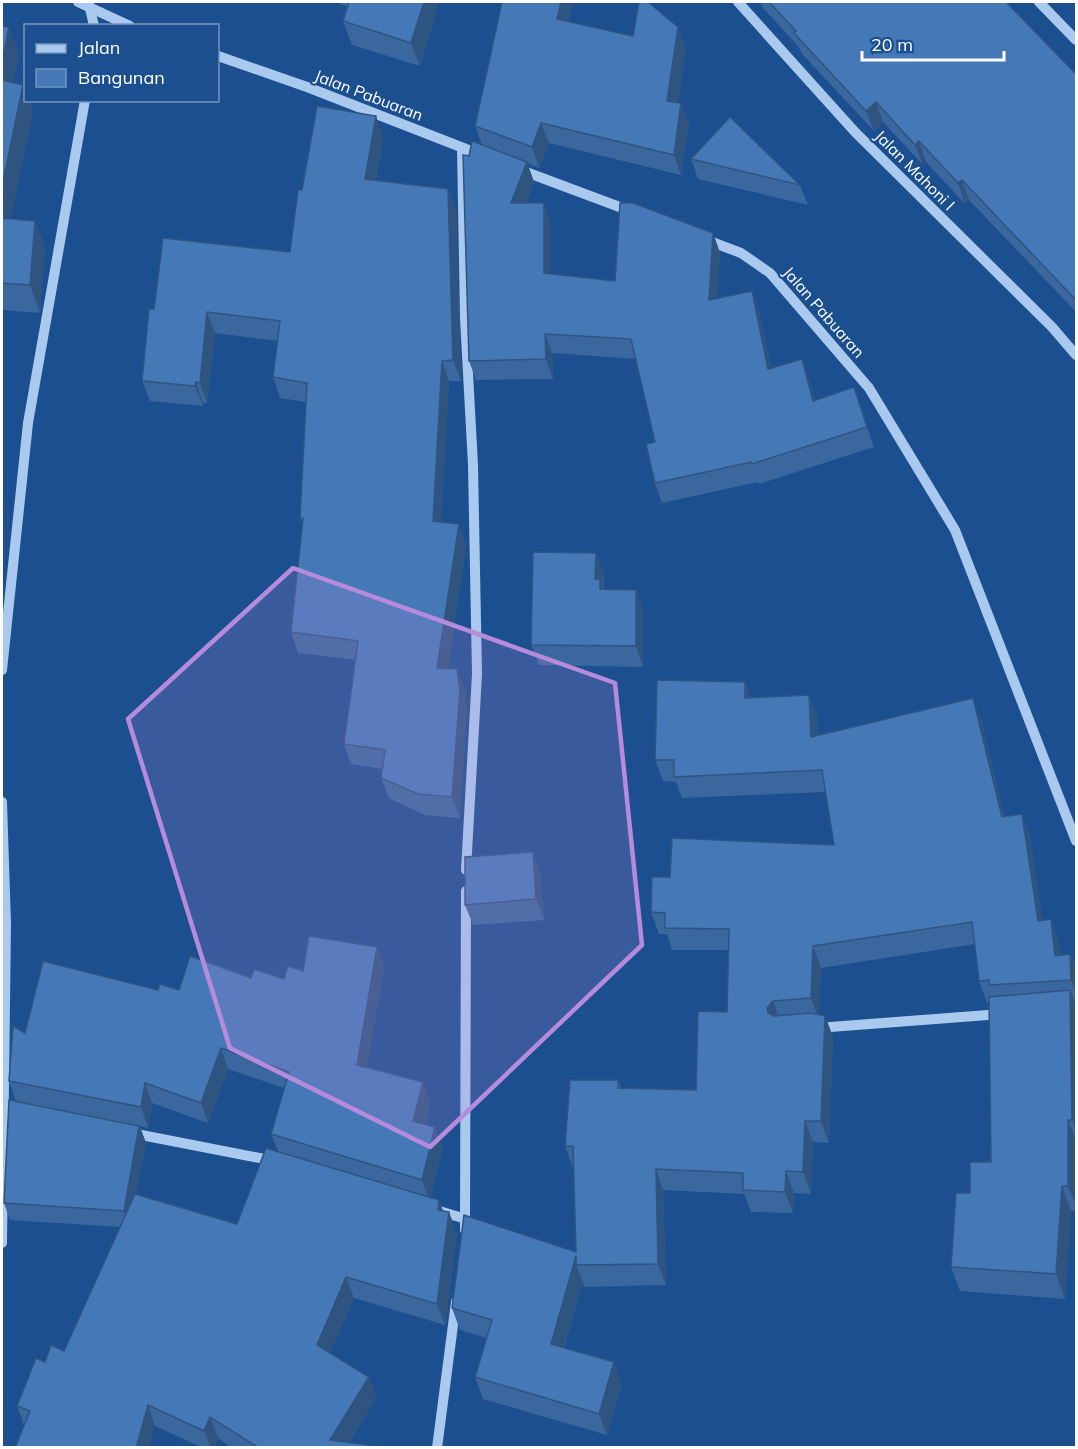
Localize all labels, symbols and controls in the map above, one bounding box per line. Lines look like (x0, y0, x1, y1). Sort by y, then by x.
legend (24, 24, 219, 102)
scale bar (862, 24, 1004, 62)
text: 20 m (871, 33, 913, 56)
text: Jalan (78, 36, 120, 59)
street label: Jalan Pabuaran (312, 65, 426, 125)
text: Bangunan (78, 66, 165, 89)
street label: Jalan Mahoni I (871, 126, 959, 214)
street label: Jalan Pabuaran (779, 262, 869, 362)

